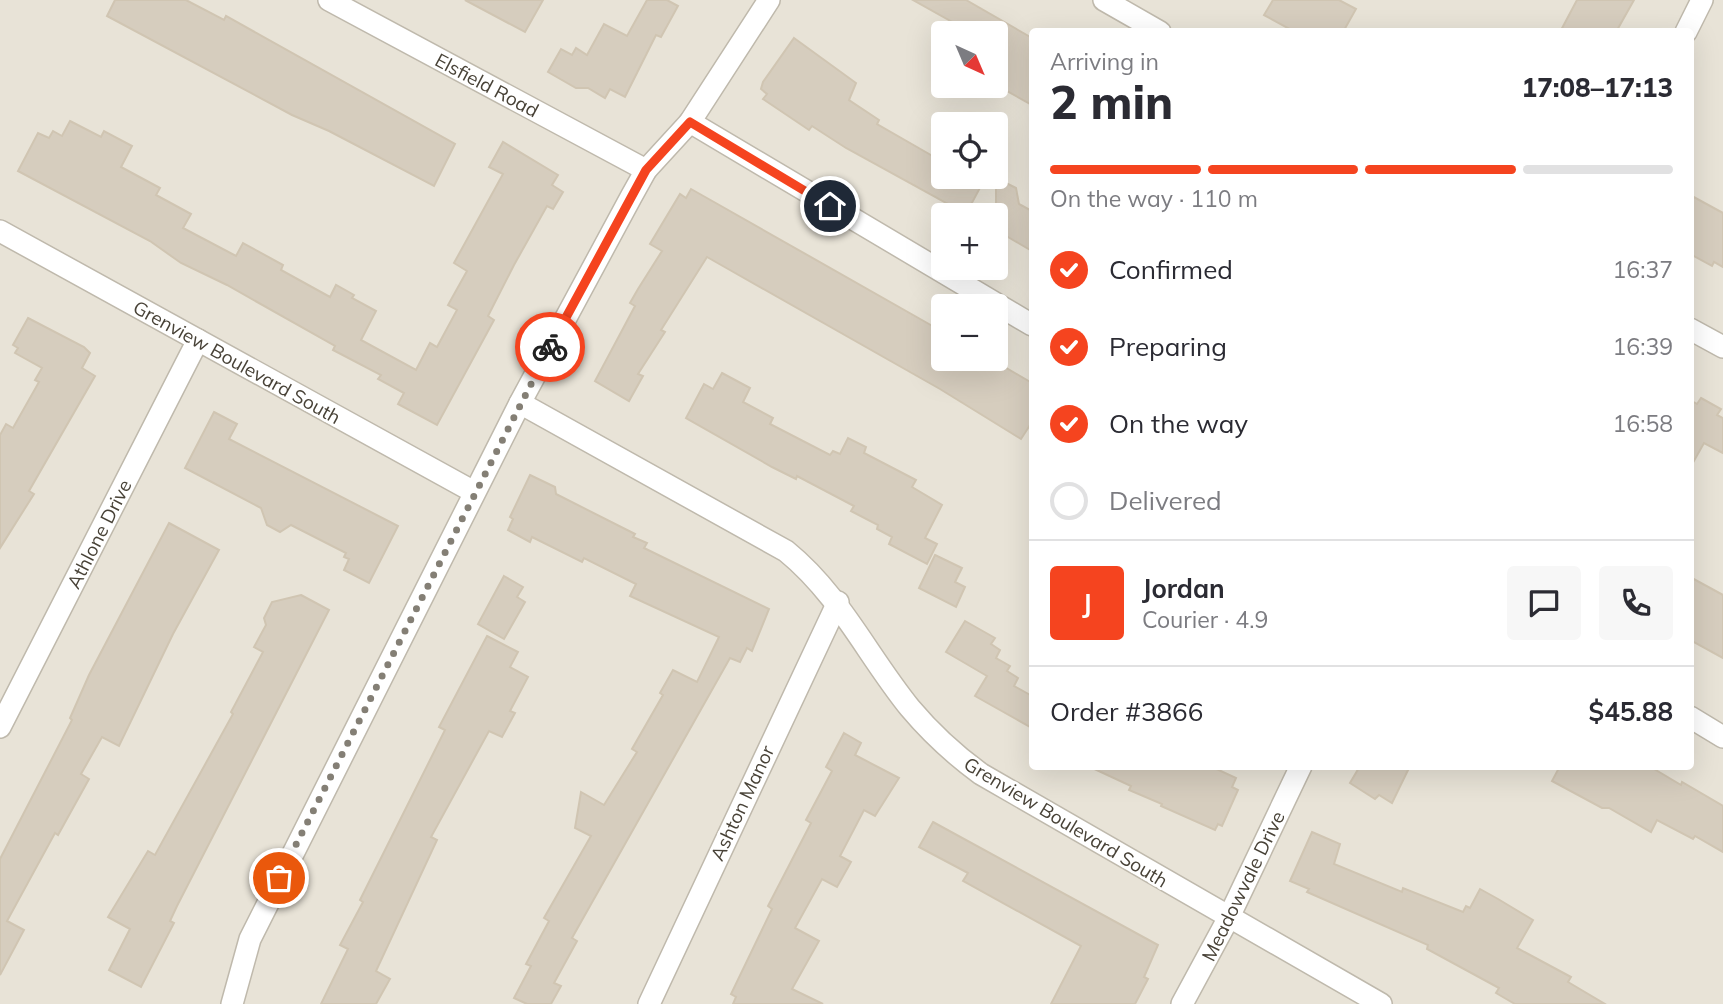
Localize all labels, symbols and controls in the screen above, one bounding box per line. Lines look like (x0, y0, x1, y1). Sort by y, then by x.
north arrow (931, 21, 1008, 98)
map controls (931, 21, 1008, 371)
text: Arriving in (1050, 47, 1159, 76)
street label: Elsfield Road (431, 48, 543, 122)
text: 17:08–17:13 (1522, 71, 1673, 104)
text: 2 min (1050, 73, 1173, 131)
button: locate (931, 112, 1008, 189)
pin (800, 176, 860, 236)
text: On the way · 110 m (1050, 184, 1258, 213)
icon: home (811, 187, 849, 225)
button: + (931, 203, 1008, 280)
icon: check (1050, 251, 1088, 289)
text: Confirmed (1109, 253, 1233, 286)
text: 16:37 (1613, 255, 1673, 284)
button: − (931, 294, 1008, 371)
street label: Grenview Boulevard South (129, 295, 345, 429)
courier (515, 312, 585, 382)
icon: bike (531, 328, 569, 366)
icon: check (1050, 328, 1088, 366)
text: Preparing (1109, 330, 1227, 363)
text: 16:39 (1613, 332, 1673, 361)
icon: check (1050, 405, 1088, 443)
text: On the way (1109, 407, 1248, 440)
text: 16:58 (1613, 409, 1673, 438)
street label: Athlone Drive (61, 475, 137, 593)
text: Delivered (1109, 484, 1222, 517)
button: chat (1507, 566, 1581, 640)
button: phone (1599, 566, 1673, 640)
text: Jordan (1142, 572, 1225, 605)
text: J (1082, 587, 1092, 620)
text: Courier · 4.9 (1142, 605, 1268, 634)
text: Order #3866 (1050, 695, 1203, 728)
text: $45.88 (1589, 695, 1673, 728)
street label: Ashton Manor (705, 741, 779, 864)
street label: Grenview Boulevard South (960, 752, 1172, 892)
street label: Meadowvale Drive (1196, 807, 1290, 965)
pin (249, 848, 309, 908)
icon: bag (260, 859, 298, 897)

